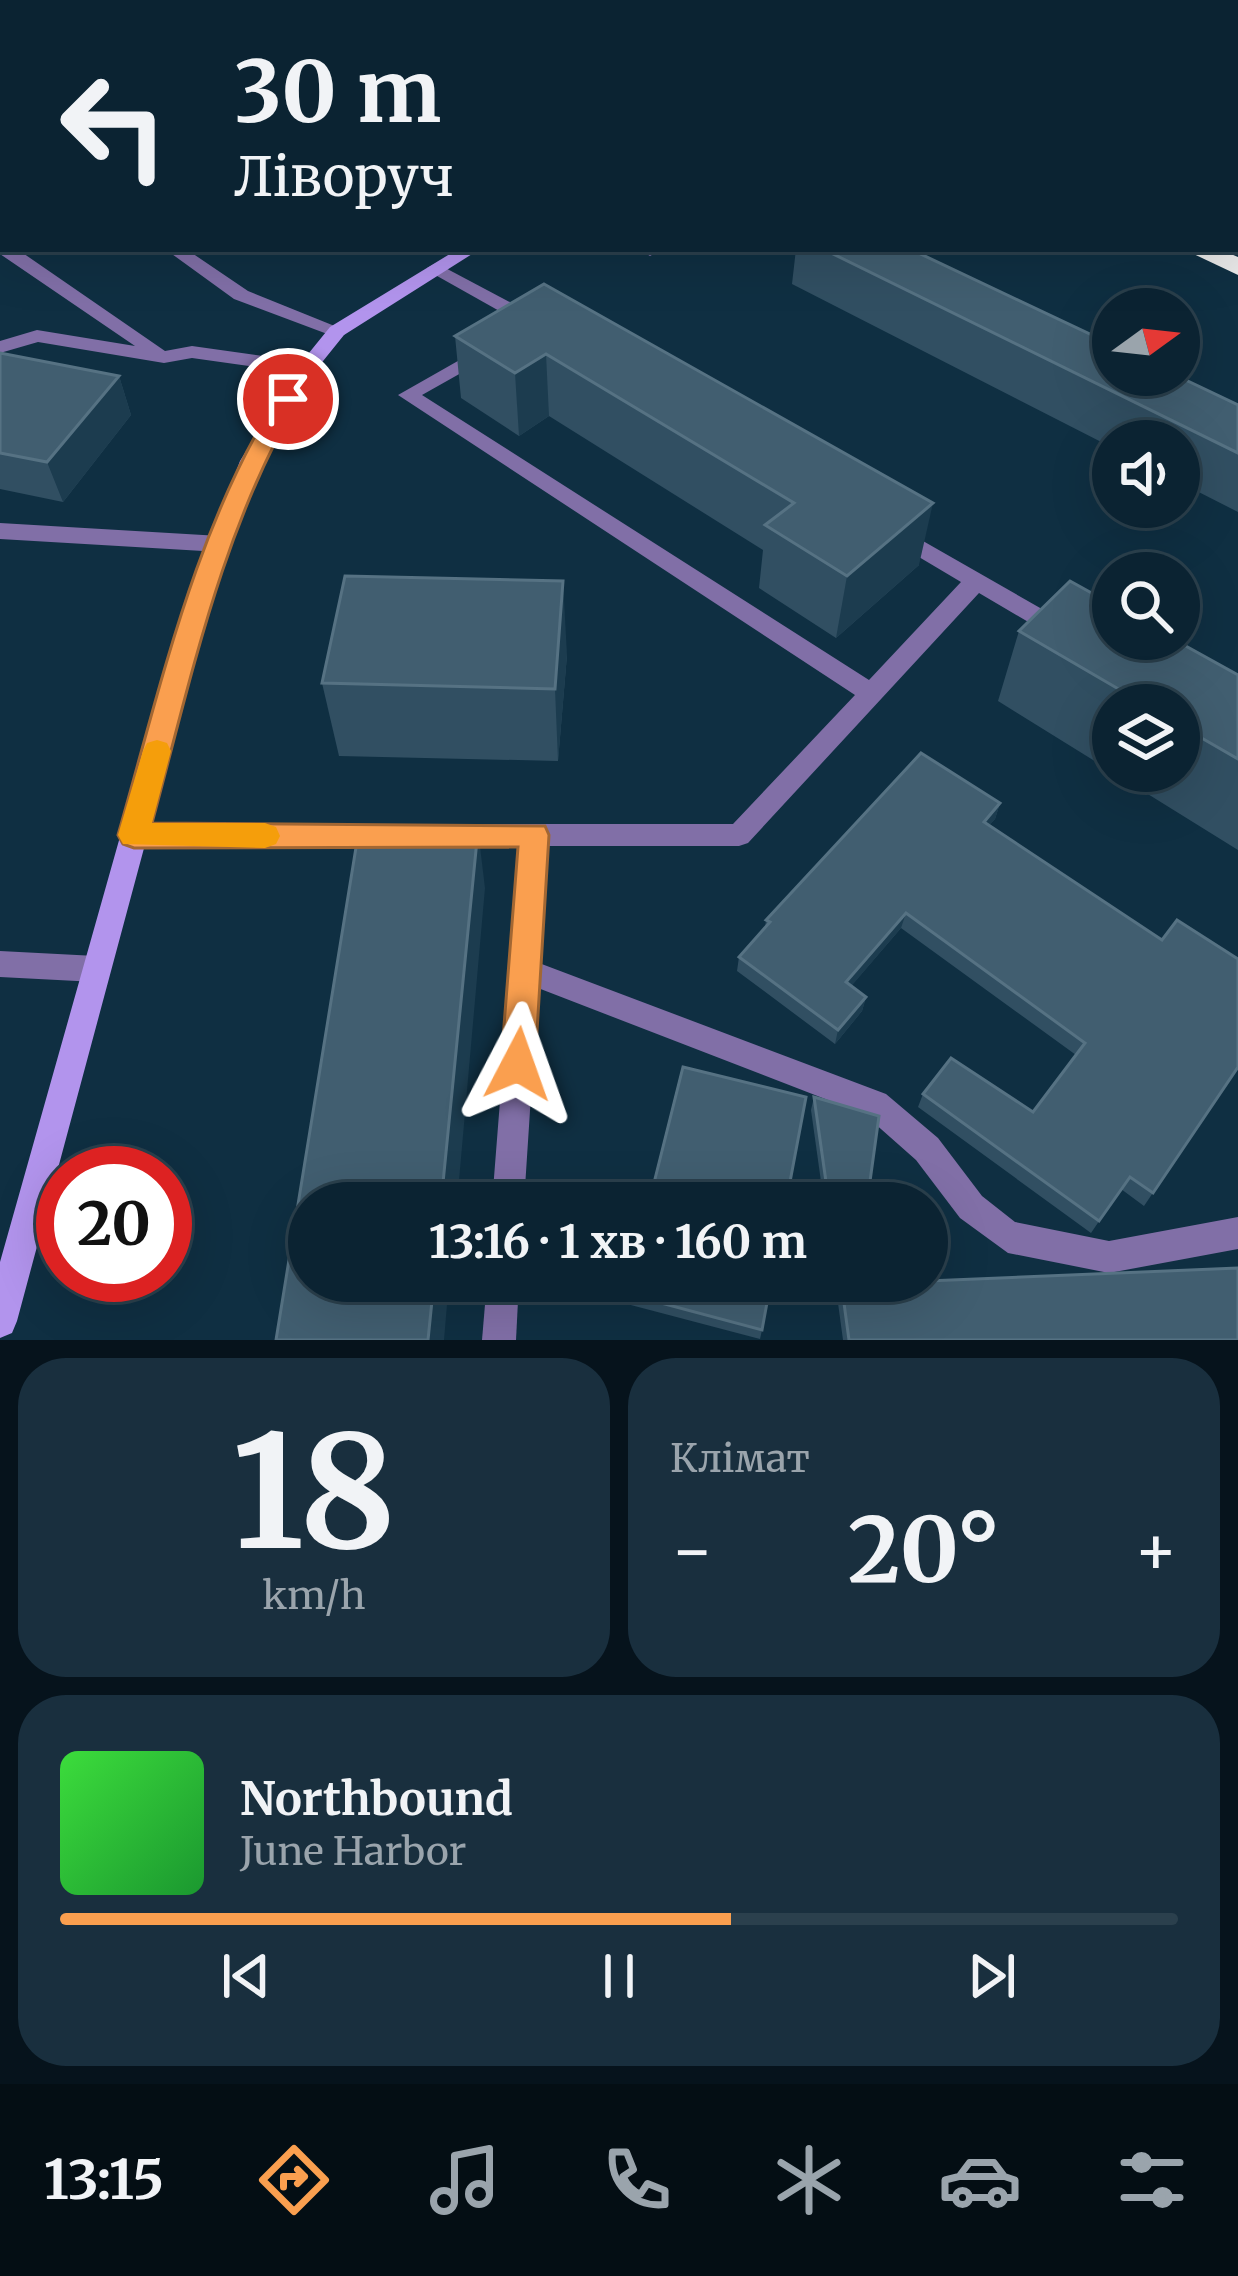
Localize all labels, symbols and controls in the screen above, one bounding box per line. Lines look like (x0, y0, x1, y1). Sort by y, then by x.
text: 30 m (234, 39, 441, 145)
icon: left (36, 48, 192, 204)
text: Ліворуч (234, 143, 454, 211)
north arrow (1092, 288, 1200, 396)
map controls (1092, 288, 1200, 792)
pin (237, 348, 339, 450)
icon: arrive (255, 366, 321, 432)
button: sound (1092, 420, 1200, 528)
button: search (1092, 552, 1200, 660)
button: layers (1092, 684, 1200, 792)
position arrow (455, 1001, 581, 1127)
speed limit sign: 20 (36, 1146, 192, 1302)
text: 13:16 · 1 хв · 160 m (429, 1214, 807, 1270)
text: 18 (232, 1394, 396, 1591)
text: Клімат (670, 1434, 810, 1483)
text: 20° (848, 1493, 1000, 1607)
text: − (670, 1509, 714, 1592)
text: + (1134, 1509, 1178, 1592)
text: km/h (262, 1571, 366, 1620)
text: Northbound (240, 1771, 513, 1827)
text: June Harbor (240, 1827, 466, 1876)
icon: previous (213, 1943, 279, 2009)
icon: pause (586, 1943, 652, 2009)
icon: next (959, 1943, 1025, 2009)
icon: directions (252, 2138, 336, 2222)
icon: music (423, 2138, 507, 2222)
icon: phone (595, 2138, 679, 2222)
icon: climate (767, 2138, 851, 2222)
icon: car (938, 2138, 1022, 2222)
icon: filters (1110, 2138, 1194, 2222)
text: 13:15 (44, 2146, 164, 2214)

